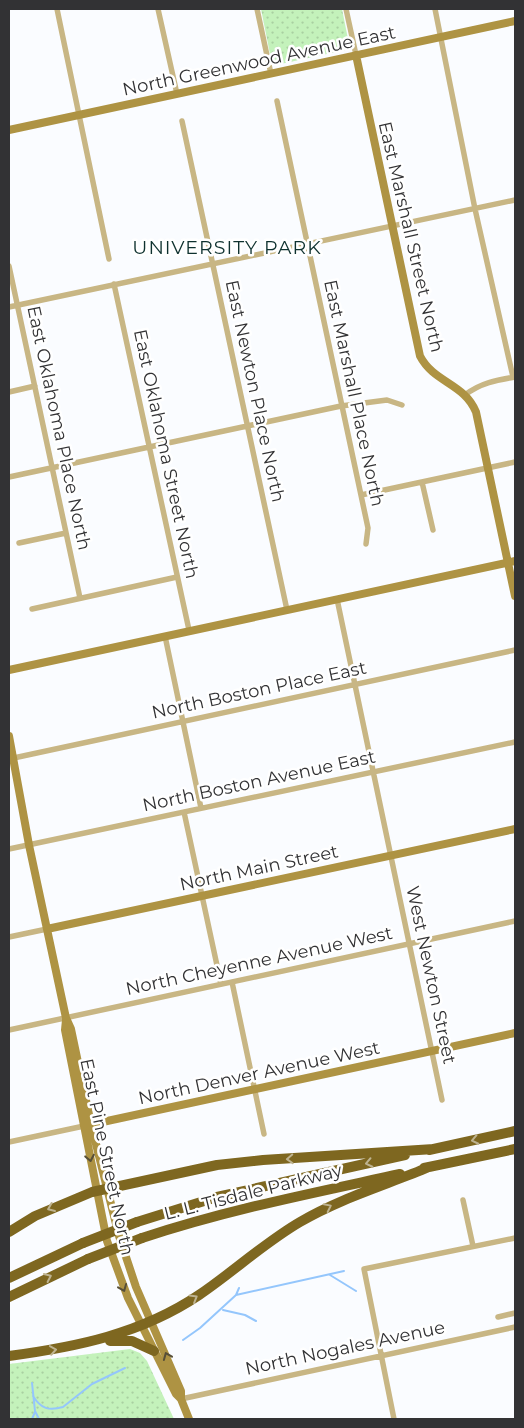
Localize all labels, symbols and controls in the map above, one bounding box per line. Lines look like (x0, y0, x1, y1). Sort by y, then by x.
street label: North Greenwood Avenue East (120, 21, 398, 101)
street label: East Marshall Street North (374, 119, 448, 355)
district label: UNIVERSITY PARK (132, 236, 322, 259)
street label: East Newton Place North (221, 278, 289, 504)
street label: East Marshall Place North (319, 278, 389, 508)
street label: East Oklahoma Place North (22, 304, 96, 552)
street label: East Oklahoma Street North (129, 327, 203, 581)
street label: North Boston Place East (150, 656, 368, 724)
street label: North Boston Avenue East (140, 746, 378, 816)
street label: North Main Street (178, 840, 340, 896)
street label: West Newton Street (401, 884, 461, 1066)
street label: North Cheyenne Avenue West (124, 922, 394, 1000)
street label: North Denver Avenue West (136, 1037, 382, 1109)
street label: East Pine Street North (75, 1056, 139, 1258)
one-way arrow (470, 1134, 479, 1145)
one-way arrow (286, 1153, 294, 1164)
one-way arrow (85, 1154, 95, 1163)
one-way arrow (365, 1157, 374, 1168)
street label: L. L. Tisdale Parkway (162, 1159, 345, 1225)
one-way arrow (47, 1202, 56, 1213)
one-way arrow (323, 1203, 332, 1213)
one-way arrow (43, 1273, 52, 1283)
one-way arrow (117, 1283, 128, 1292)
one-way arrow (188, 1294, 197, 1304)
street label: North Nogales Avenue (243, 1316, 447, 1380)
one-way arrow (49, 1345, 57, 1356)
one-way arrow (162, 1352, 173, 1361)

